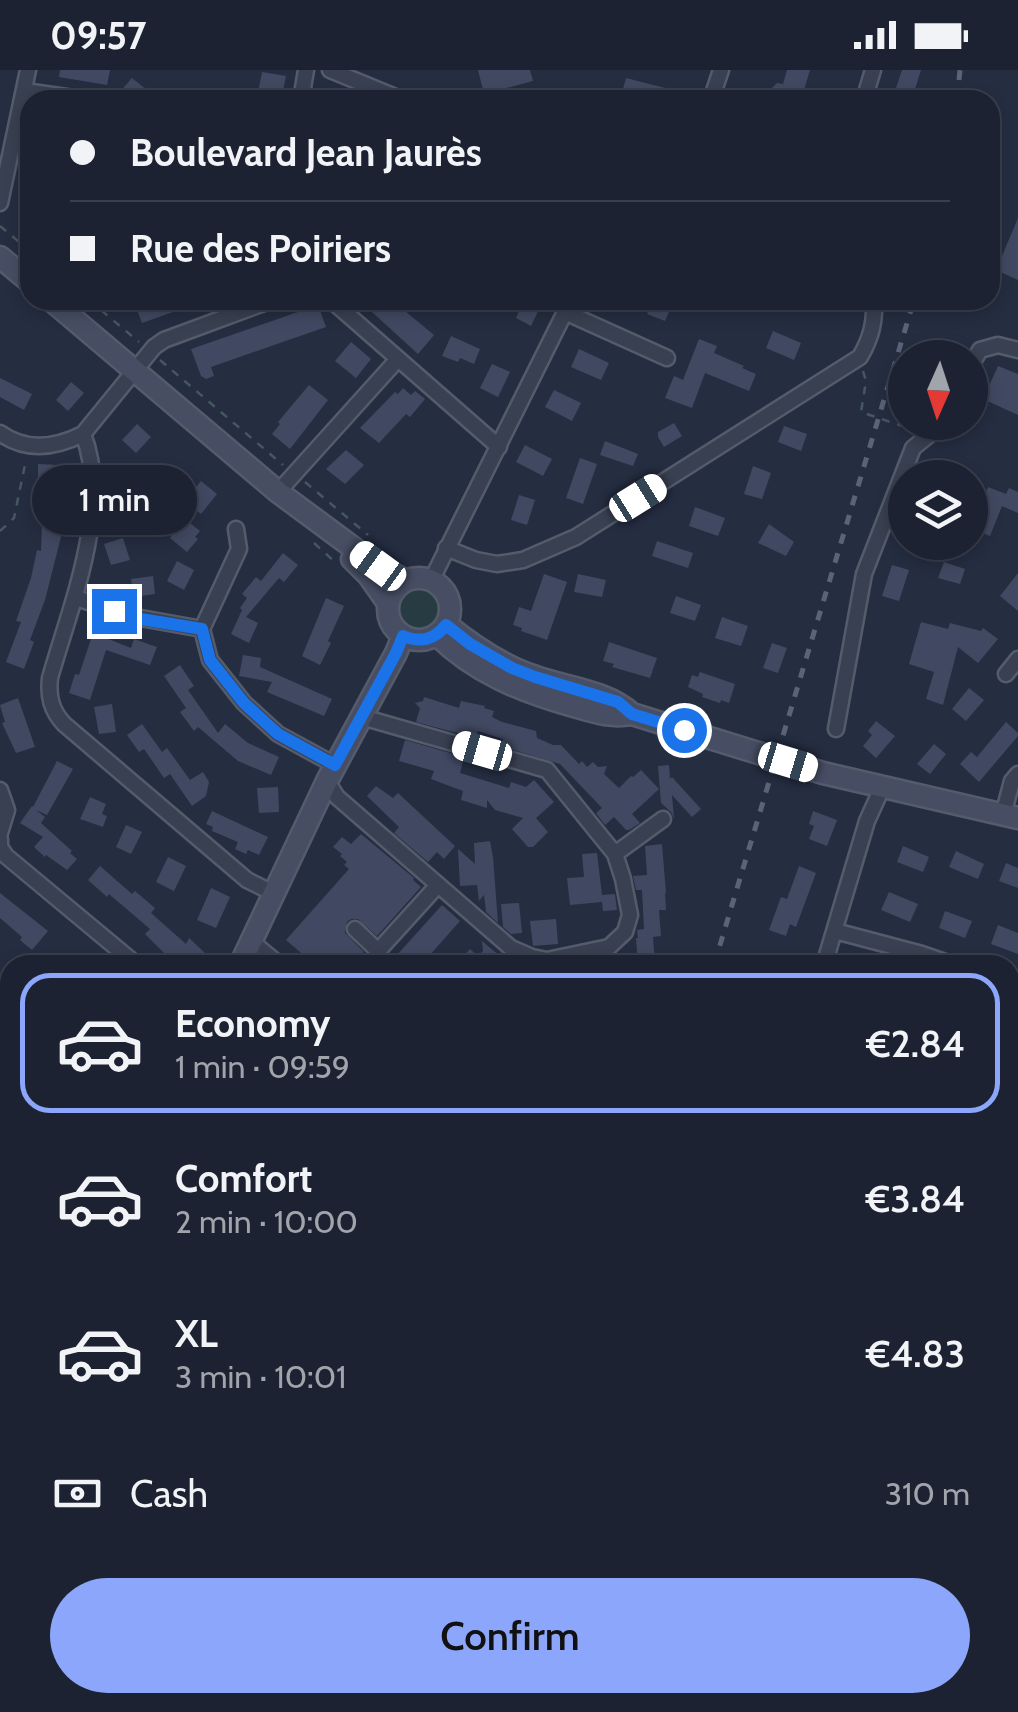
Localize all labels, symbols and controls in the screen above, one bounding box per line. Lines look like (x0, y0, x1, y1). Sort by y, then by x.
text: 09:57 (50, 12, 146, 59)
text: Boulevard Jean Jaurès (130, 129, 482, 176)
text: Rue des Poiriers (130, 225, 391, 272)
north arrow (888, 340, 988, 440)
map controls (888, 340, 988, 560)
button: layers (888, 460, 988, 560)
callout: 1 min (32, 466, 196, 536)
car (605, 469, 671, 527)
text: 1 min (79, 480, 150, 519)
car (345, 536, 411, 596)
route end (92, 589, 137, 634)
route start (662, 708, 707, 753)
car (449, 728, 515, 774)
car (755, 739, 821, 785)
icon: car (55, 998, 145, 1088)
text: Economy (175, 1000, 330, 1047)
text: €2.84 (866, 1020, 965, 1067)
text: 1 min · 09:59 (175, 1047, 350, 1086)
icon: car (55, 1153, 145, 1243)
text: Comfort (175, 1155, 312, 1202)
text: €3.84 (866, 1175, 965, 1222)
text: 2 min · 10:00 (175, 1202, 358, 1241)
icon: car (55, 1308, 145, 1398)
text: XL (175, 1310, 218, 1357)
text: €4.83 (866, 1330, 965, 1377)
text: 3 min · 10:01 (175, 1357, 346, 1396)
icon: cash (50, 1466, 105, 1521)
text: Cash (130, 1470, 208, 1517)
text: 310 m (885, 1474, 970, 1513)
button: Confirm (50, 1578, 970, 1693)

